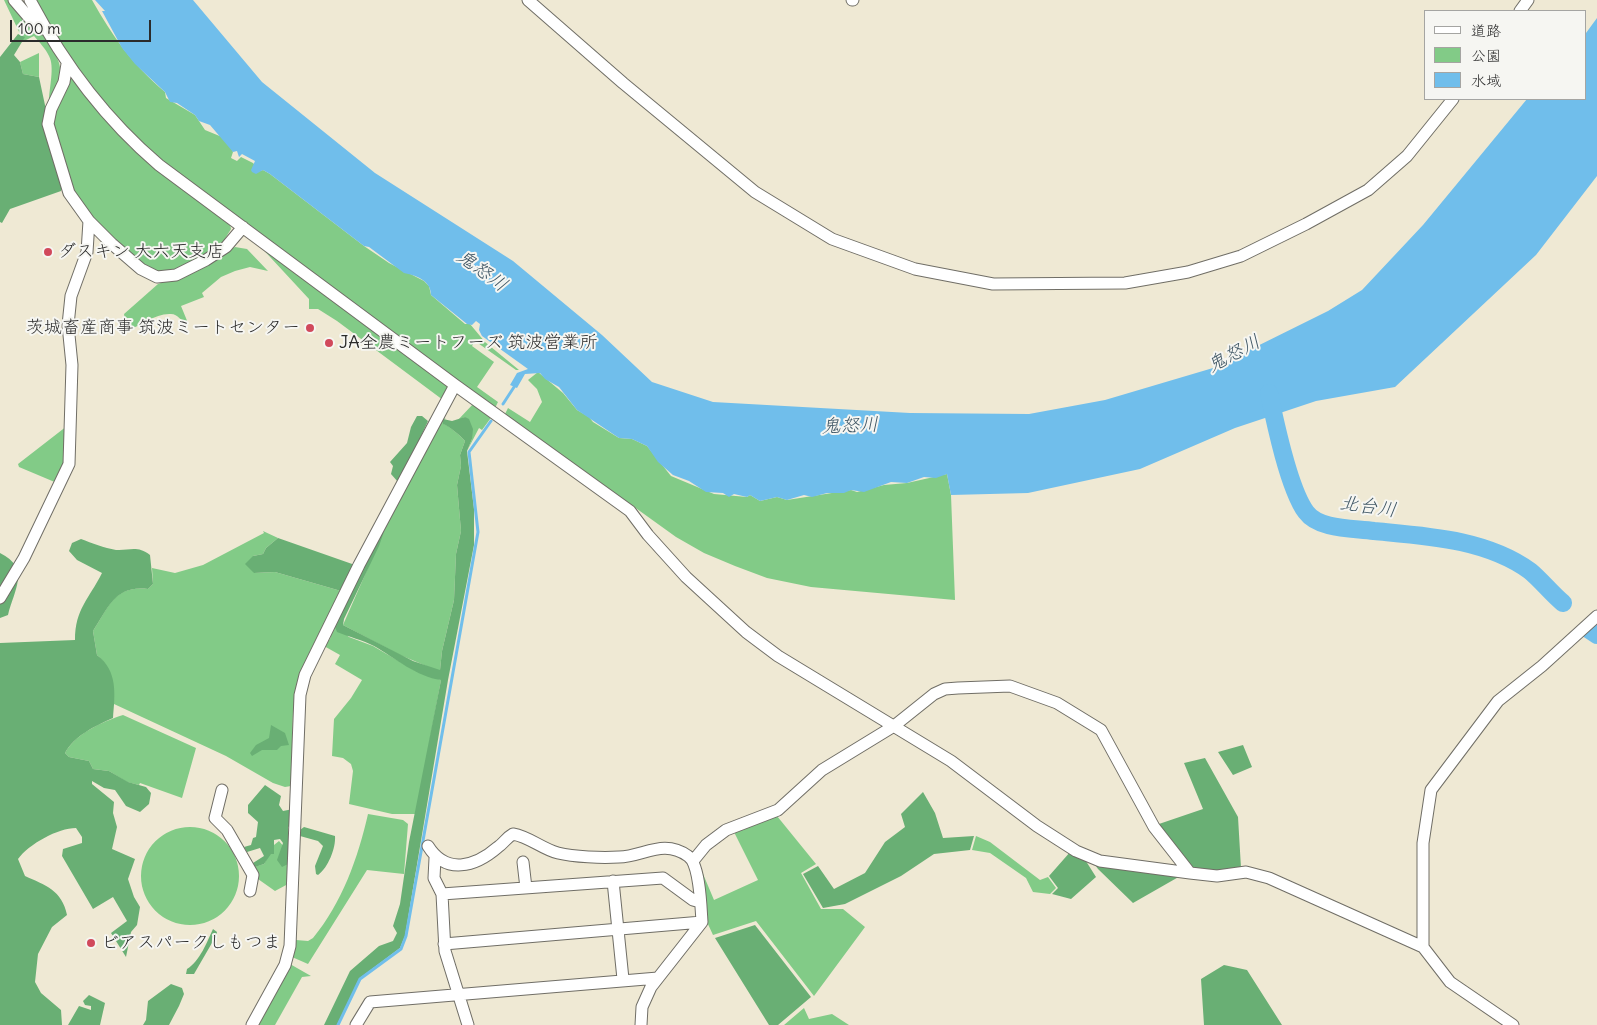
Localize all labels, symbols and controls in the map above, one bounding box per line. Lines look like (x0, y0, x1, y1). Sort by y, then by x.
scale bar (12, 10, 154, 42)
legend (1424, 10, 1587, 100)
text: 100 m (18, 19, 60, 38)
text: 道路 (1471, 21, 1501, 40)
text: 公園 (1471, 46, 1501, 65)
text: 水域 (1471, 71, 1501, 90)
place label: ダスキン 大六天支店 (58, 241, 224, 263)
water label: 鬼怒川 (452, 245, 512, 297)
marker: ダスキン 大六天支店 (42, 246, 54, 258)
place label: 茨城畜産商事 筑波ミートセンター (26, 317, 300, 339)
marker: 茨城畜産商事 筑波ミートセンター (304, 322, 316, 334)
water label: 鬼怒川 (1203, 331, 1265, 377)
place label: JA全農ミートフーズ 筑波営業所 (339, 332, 597, 354)
marker: JA全農ミートフーズ 筑波営業所 (323, 337, 335, 349)
water label: 鬼怒川 (821, 414, 879, 438)
water label: 北台川 (1338, 492, 1398, 522)
place label: ビアスパークしもつま (101, 932, 281, 954)
marker: ビアスパークしもつま (85, 937, 97, 949)

